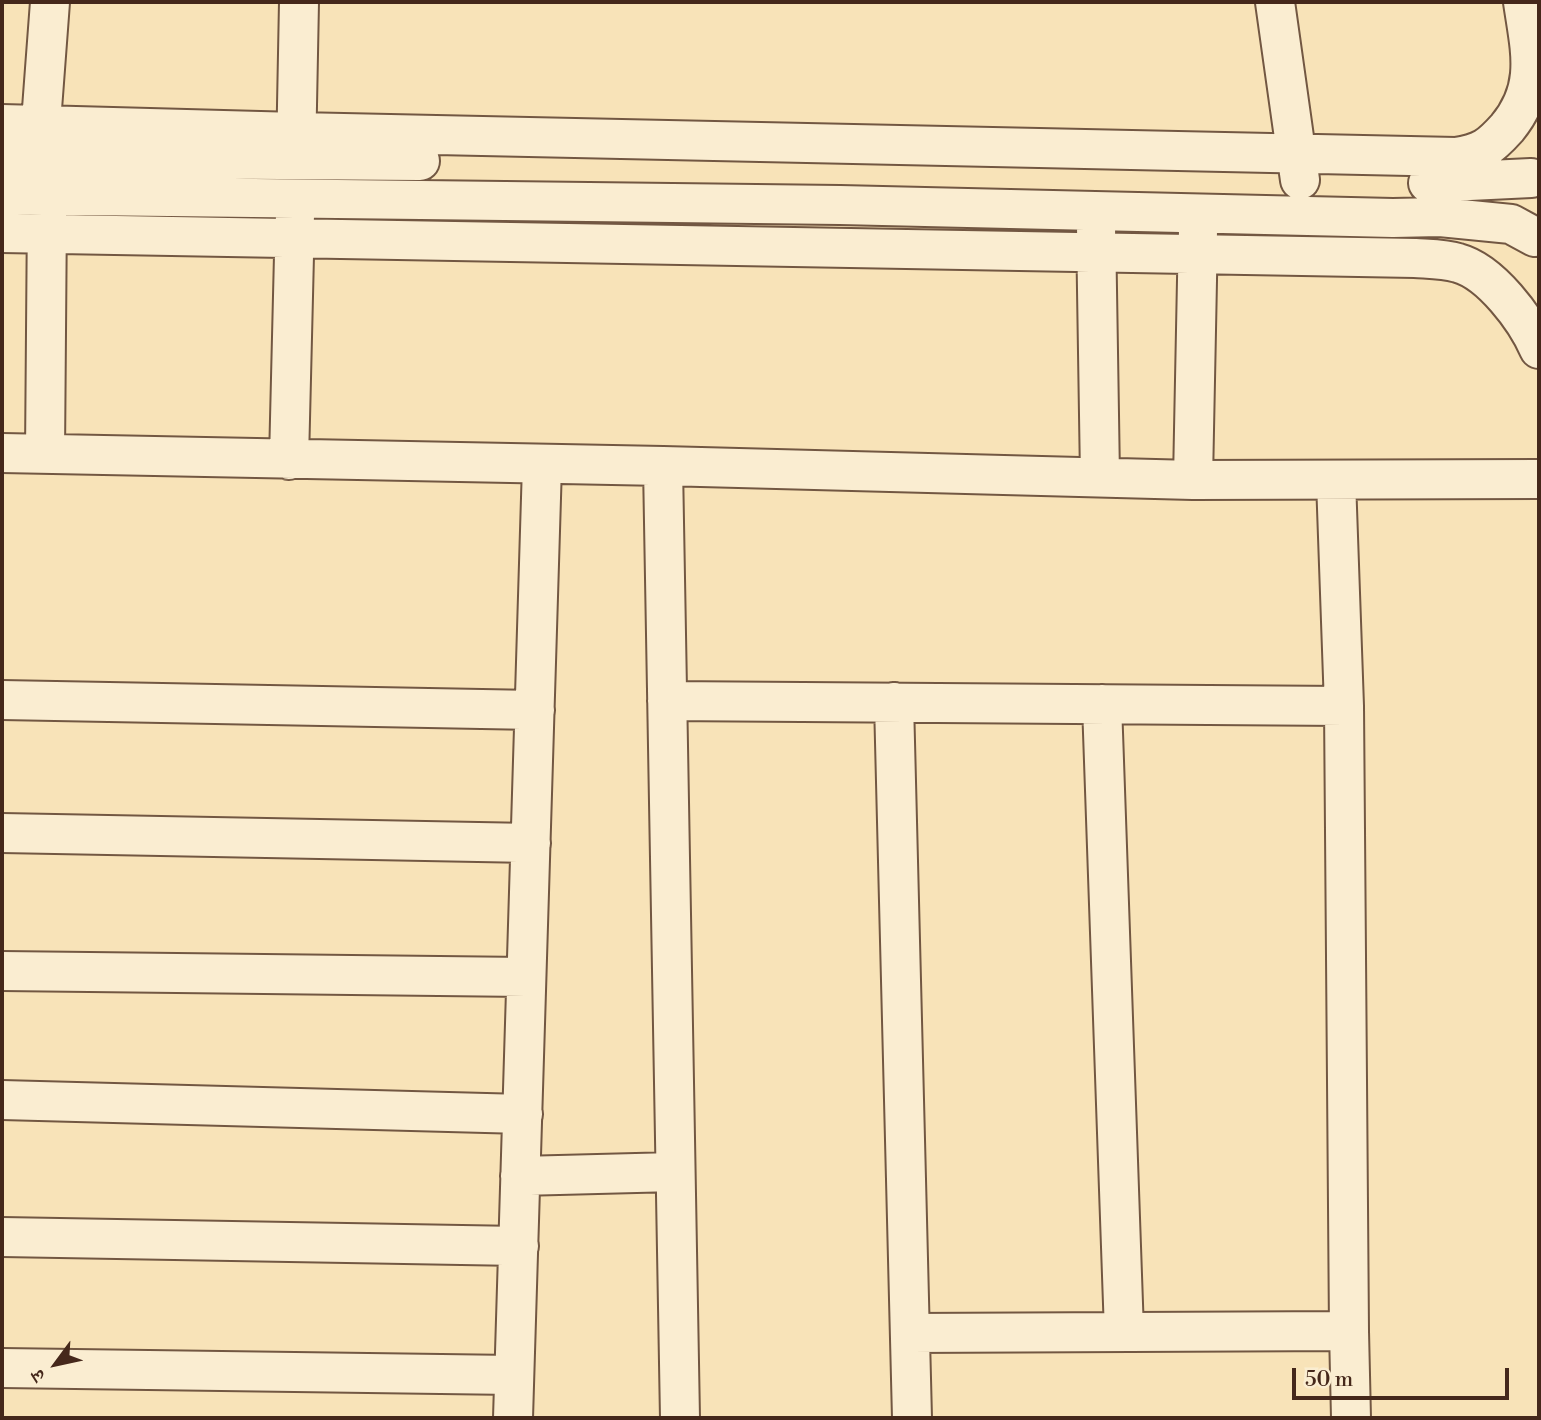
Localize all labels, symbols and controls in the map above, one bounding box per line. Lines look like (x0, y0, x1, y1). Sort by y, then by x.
north arrow (21, 1329, 91, 1399)
scale bar (1296, 1354, 1513, 1398)
text: उ (26, 1365, 51, 1386)
text: 50 m (1305, 1367, 1353, 1393)

